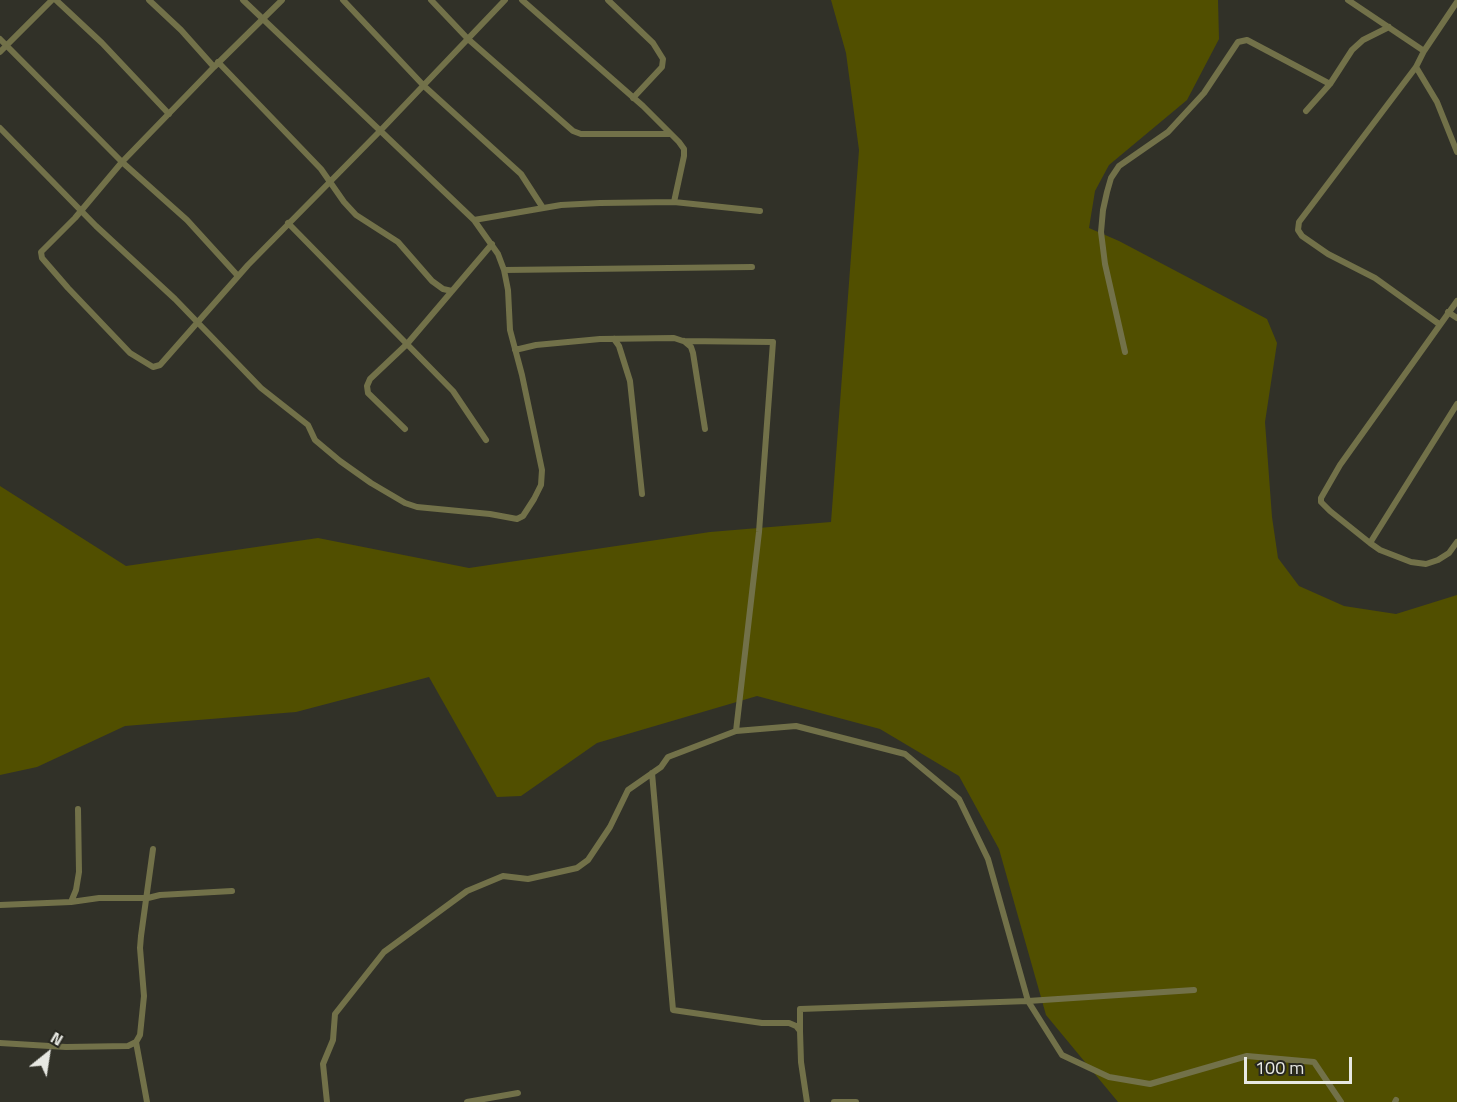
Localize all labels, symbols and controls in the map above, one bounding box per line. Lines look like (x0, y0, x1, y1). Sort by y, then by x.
north arrow (18, 1024, 78, 1084)
text: N (46, 1025, 68, 1052)
scale bar (1247, 1045, 1355, 1083)
text: 100 m (1255, 1054, 1304, 1081)

